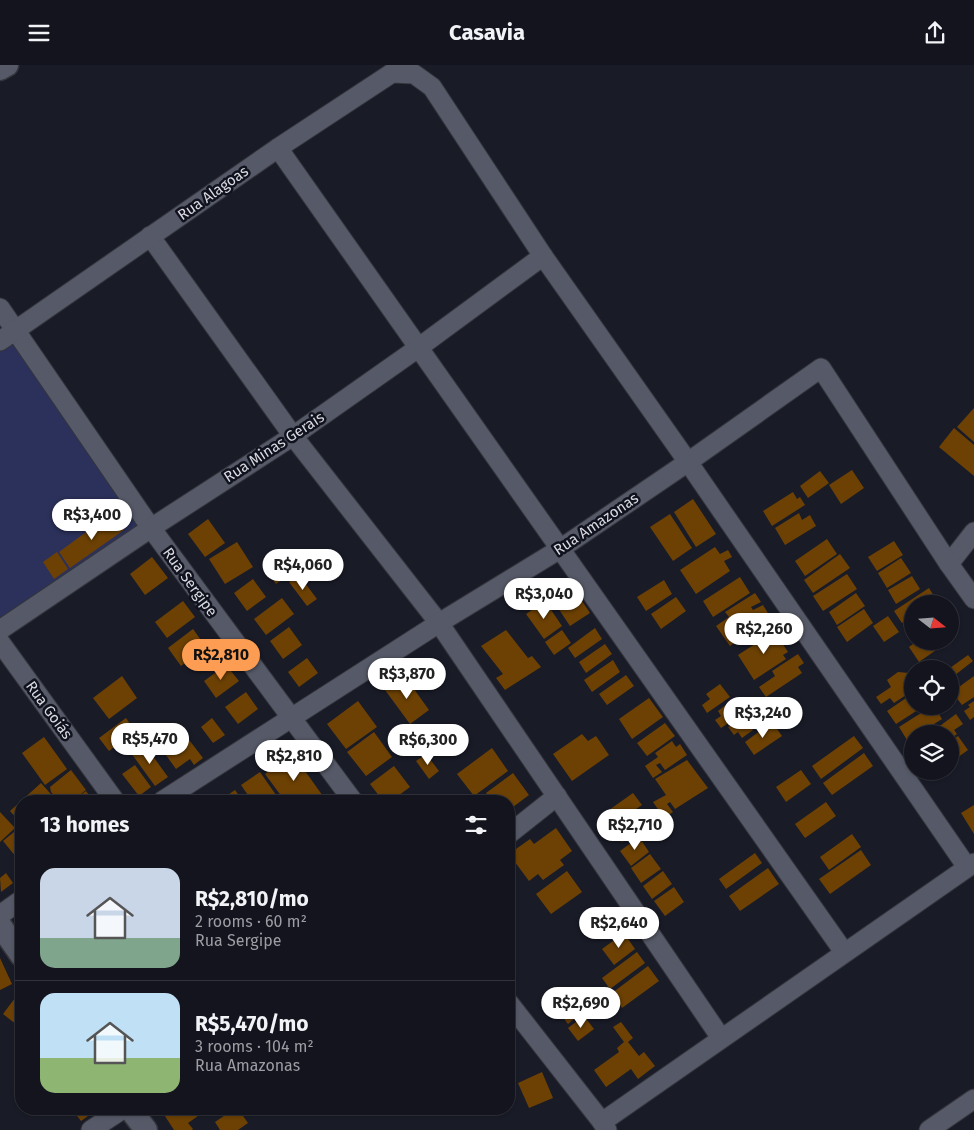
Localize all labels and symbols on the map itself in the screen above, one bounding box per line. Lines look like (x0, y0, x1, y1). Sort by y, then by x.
street label: Rua Alagoas (174, 162, 252, 224)
street label: Rua Minas Gerais (220, 408, 328, 486)
street label: Rua Amazonas (550, 489, 642, 559)
pin: R$3,400 (46, 499, 138, 541)
street label: Rua Sergipe (159, 544, 221, 620)
pin: R$4,060 (257, 549, 349, 591)
pin: R$3,040 (498, 577, 590, 620)
north arrow (904, 595, 959, 650)
pin: R$2,260 (718, 613, 810, 655)
pin: R$2,810 (175, 639, 267, 681)
pin: R$3,870 (361, 657, 453, 700)
street label: Rua Goiás (22, 677, 76, 743)
pin: R$3,240 (717, 697, 809, 739)
pin: R$5,470 (104, 723, 196, 765)
pin: R$6,300 (382, 723, 474, 766)
pin: R$2,810 (248, 739, 340, 782)
pin: R$2,710 (589, 809, 681, 851)
pin: R$2,640 (573, 907, 665, 949)
pin: R$2,690 (535, 987, 627, 1029)

